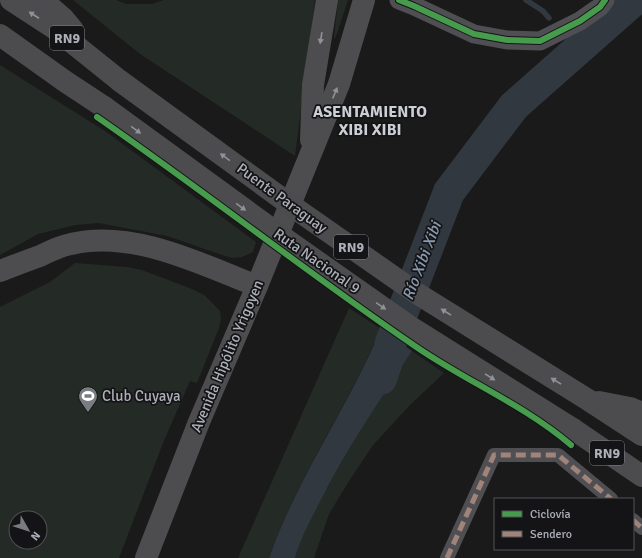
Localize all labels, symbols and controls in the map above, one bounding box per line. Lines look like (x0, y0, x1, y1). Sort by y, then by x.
one-way arrow (28, 11, 39, 19)
road number: RN9 (50, 26, 84, 50)
one-way arrow (317, 32, 323, 45)
one-way arrow (333, 86, 339, 98)
district label: ASENTAMIENTO XIBI XIBI (313, 102, 427, 140)
one-way arrow (130, 126, 141, 134)
one-way arrow (220, 153, 230, 161)
street label: Puente Paraguay (233, 159, 331, 237)
one-way arrow (235, 202, 246, 211)
water label: Río Xibi Xibi (398, 217, 447, 303)
street label: Ruta Nacional 9 (270, 225, 364, 297)
road number: RN9 (334, 235, 368, 259)
street label: Avenida Hipólito Yrigoyen (187, 277, 267, 435)
one-way arrow (376, 302, 386, 310)
one-way arrow (441, 308, 451, 316)
one-way arrow (485, 373, 495, 381)
one-way arrow (550, 377, 562, 384)
sports icon: Club Cuyaya (77, 385, 99, 413)
place label: Club Cuyaya (102, 387, 181, 405)
road number: RN9 (590, 441, 624, 465)
legend (494, 498, 634, 550)
text: Ciclovía (530, 507, 571, 522)
north arrow (8, 510, 48, 550)
text: Sendero (530, 527, 572, 542)
text: N (28, 529, 43, 543)

